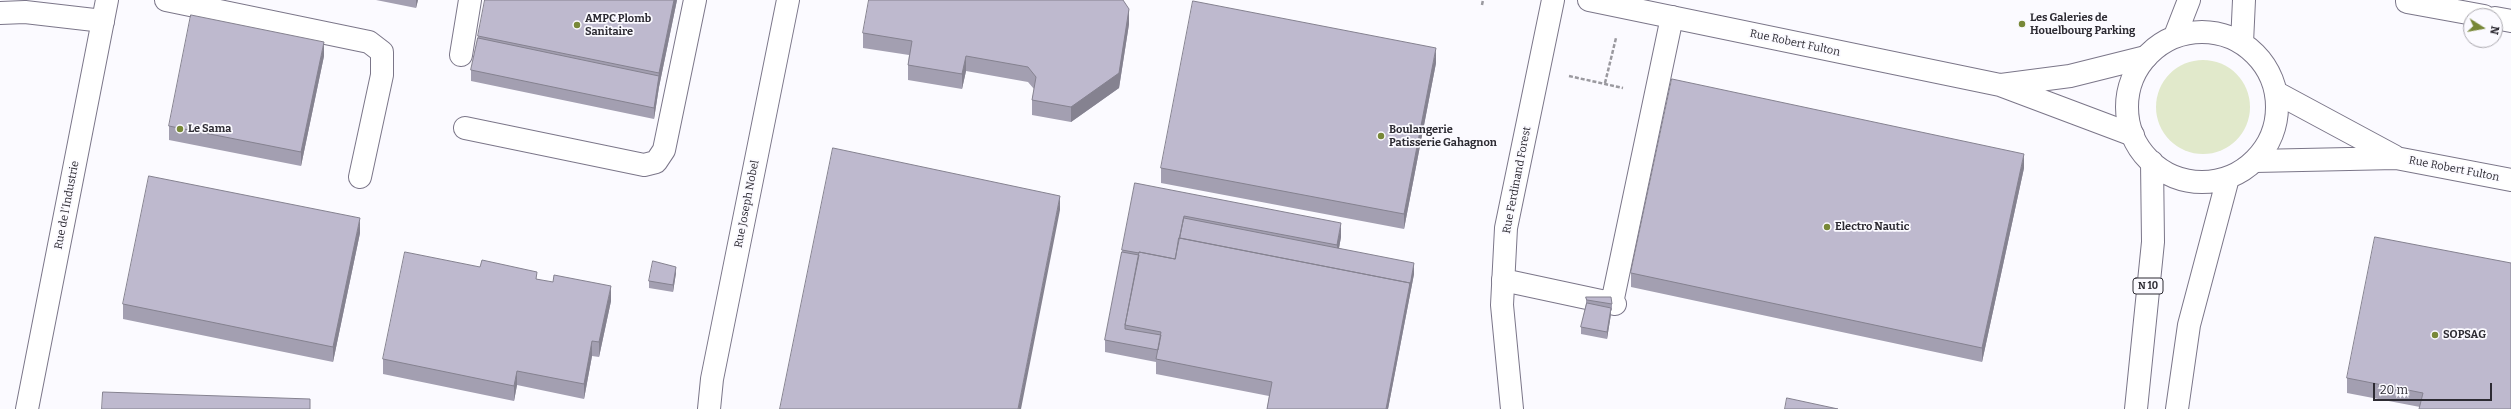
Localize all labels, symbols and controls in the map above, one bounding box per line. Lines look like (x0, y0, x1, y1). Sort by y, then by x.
north arrow (2463, 8, 2503, 48)
place label: Les Galeries de Houelbourg Parking (2030, 11, 2135, 37)
place label: AMPC Plomb Sanitaire (585, 12, 651, 38)
marker: Les Galeries de Houelbourg Parking (2017, 19, 2027, 29)
marker: AMPC Plomb Sanitaire (572, 20, 582, 30)
text: N (2487, 25, 2501, 36)
street label: Rue Robert Fulton (1749, 27, 1841, 59)
place label: Le Sama (188, 122, 231, 136)
place label: Boulangerie Patisserie Gahagnon (1389, 123, 1497, 149)
marker: Le Sama (175, 124, 185, 134)
street label: Rue Ferdinand Forest (1500, 125, 1534, 235)
marker: Boulangerie Patisserie Gahagnon (1376, 131, 1386, 141)
street label: Rue Robert Fulton (2408, 154, 2500, 184)
street label: Rue Joseph Nobel (732, 159, 762, 249)
street label: Rue de l'Industrie (52, 160, 82, 250)
place label: Electro Nautic (1835, 220, 1909, 234)
marker: Electro Nautic (1822, 222, 1832, 232)
road number: N 10 (2133, 278, 2163, 294)
place label: SOPSAG (2443, 328, 2486, 342)
marker: SOPSAG (2430, 330, 2440, 340)
scale bar (2375, 375, 2494, 401)
text: 20 m (2380, 383, 2408, 397)

